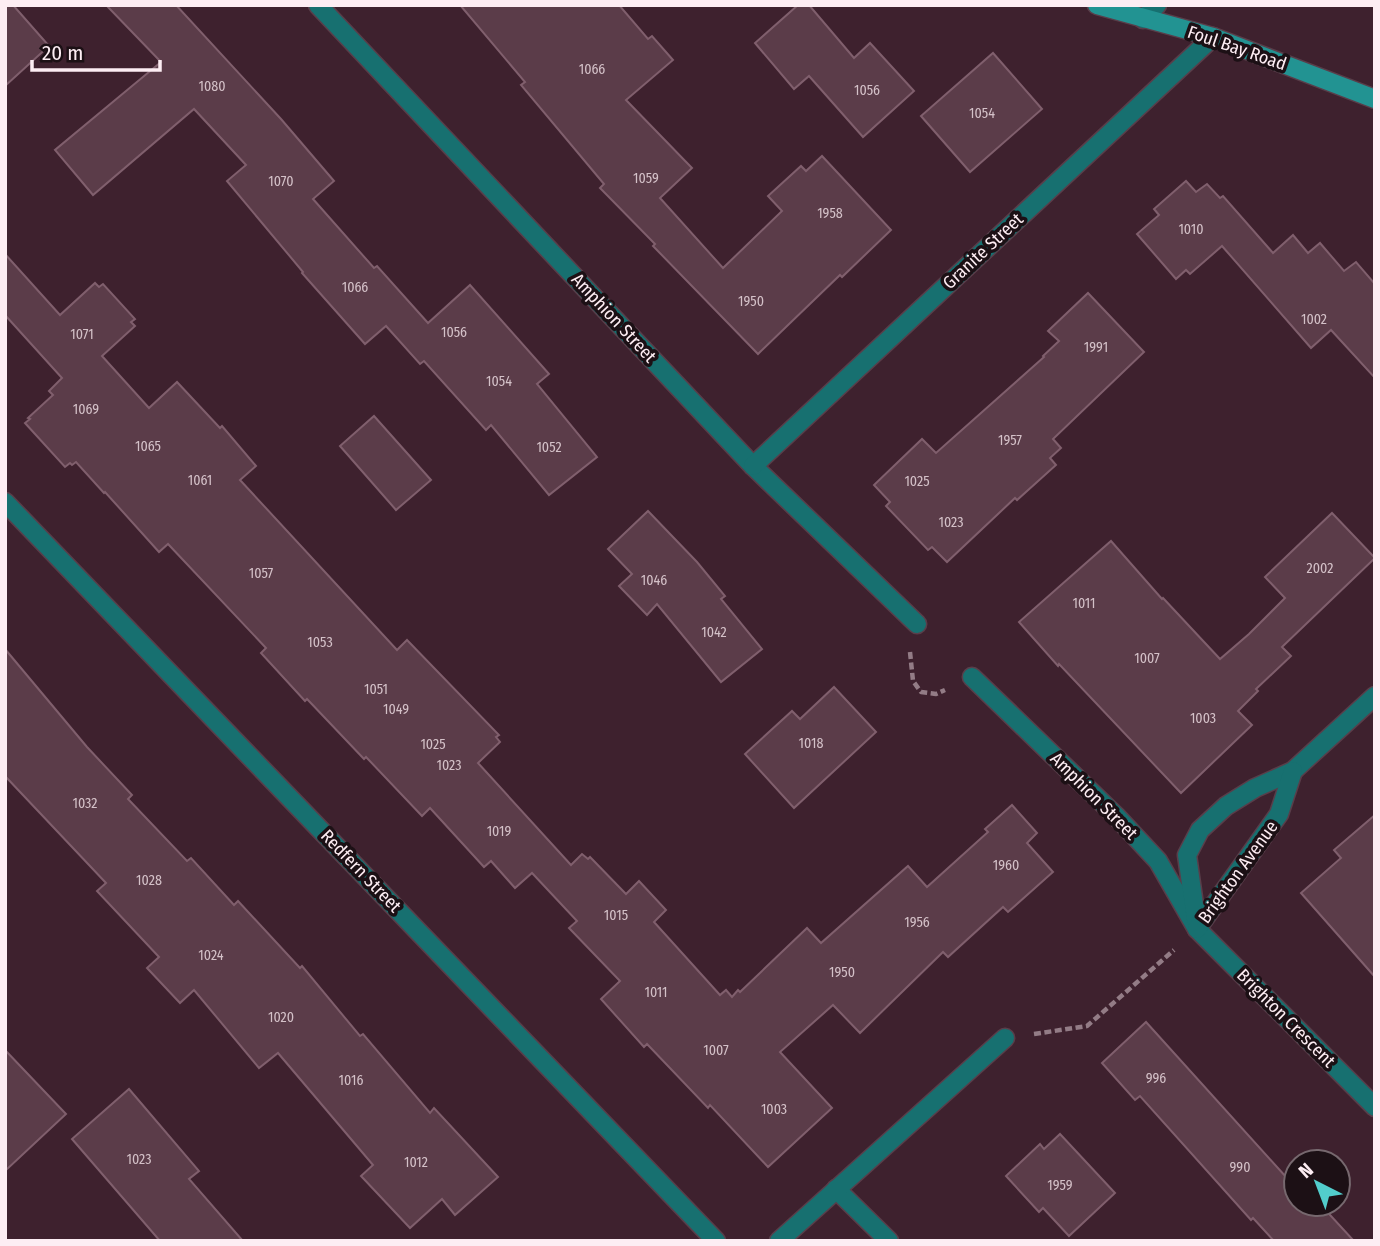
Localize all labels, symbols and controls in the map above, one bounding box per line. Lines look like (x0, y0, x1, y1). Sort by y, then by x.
street label: Foul Bay Road (1185, 21, 1289, 75)
scale bar (32, 28, 159, 72)
text: 20 m (42, 40, 83, 66)
house number: 1066 (579, 61, 605, 78)
house number: 1080 (198, 78, 226, 95)
house number: 1056 (854, 82, 880, 99)
house number: 1054 (969, 105, 995, 122)
house number: 1059 (633, 170, 659, 187)
house number: 1070 (268, 173, 294, 190)
house number: 1958 (817, 205, 843, 222)
street label: Granite Street (938, 208, 1028, 294)
house number: 1010 (1178, 221, 1204, 238)
street label: Amphion Street (567, 269, 661, 367)
house number: 1066 (342, 279, 368, 296)
house number: 1950 (738, 293, 764, 310)
house number: 1002 (1301, 311, 1327, 328)
house number: 1056 (441, 324, 467, 341)
house number: 1071 (70, 326, 94, 343)
house number: 1991 (1084, 339, 1108, 356)
house number: 1054 (486, 373, 512, 390)
house number: 1069 (73, 401, 99, 418)
house number: 1957 (998, 432, 1022, 449)
house number: 1065 (135, 438, 161, 455)
house number: 1052 (536, 439, 562, 456)
house number: 1061 (188, 472, 212, 489)
house number: 1025 (904, 473, 930, 490)
house number: 1023 (938, 514, 964, 531)
house number: 2002 (1307, 560, 1333, 577)
house number: 1057 (249, 565, 274, 582)
house number: 1046 (641, 572, 667, 589)
house number: 1011 (1072, 595, 1096, 612)
house number: 1042 (701, 624, 727, 641)
house number: 1053 (307, 634, 333, 651)
house number: 1007 (1134, 650, 1160, 667)
house number: 1051 (364, 681, 388, 698)
house number: 1049 (383, 701, 409, 718)
house number: 1003 (1190, 710, 1216, 727)
house number: 1018 (799, 735, 823, 752)
house number: 1025 (420, 736, 446, 753)
street label: Amphion Street (1046, 748, 1142, 844)
house number: 1023 (436, 757, 462, 774)
house number: 1032 (73, 795, 98, 812)
street label: Brighton Avenue (1193, 816, 1283, 928)
house number: 1019 (487, 823, 512, 840)
street label: Redfern Street (316, 825, 406, 917)
house number: 1960 (993, 857, 1019, 874)
house number: 1028 (136, 872, 162, 889)
house number: 1015 (604, 907, 628, 924)
house number: 1956 (904, 914, 930, 931)
house number: 1024 (198, 947, 224, 964)
house number: 1950 (829, 964, 855, 981)
street label: Brighton Crescent (1232, 964, 1340, 1072)
house number: 1011 (644, 984, 668, 1001)
house number: 1020 (268, 1009, 294, 1026)
house number: 1007 (703, 1042, 729, 1059)
house number: 996 (1146, 1070, 1166, 1087)
house number: 1016 (339, 1072, 363, 1089)
house number: 1003 (761, 1101, 787, 1118)
north arrow (1282, 1148, 1352, 1218)
house number: 1023 (126, 1151, 152, 1168)
house number: 1012 (404, 1154, 428, 1171)
text: N (1294, 1158, 1318, 1183)
house number: 990 (1230, 1159, 1250, 1176)
house number: 1959 (1047, 1177, 1073, 1194)

